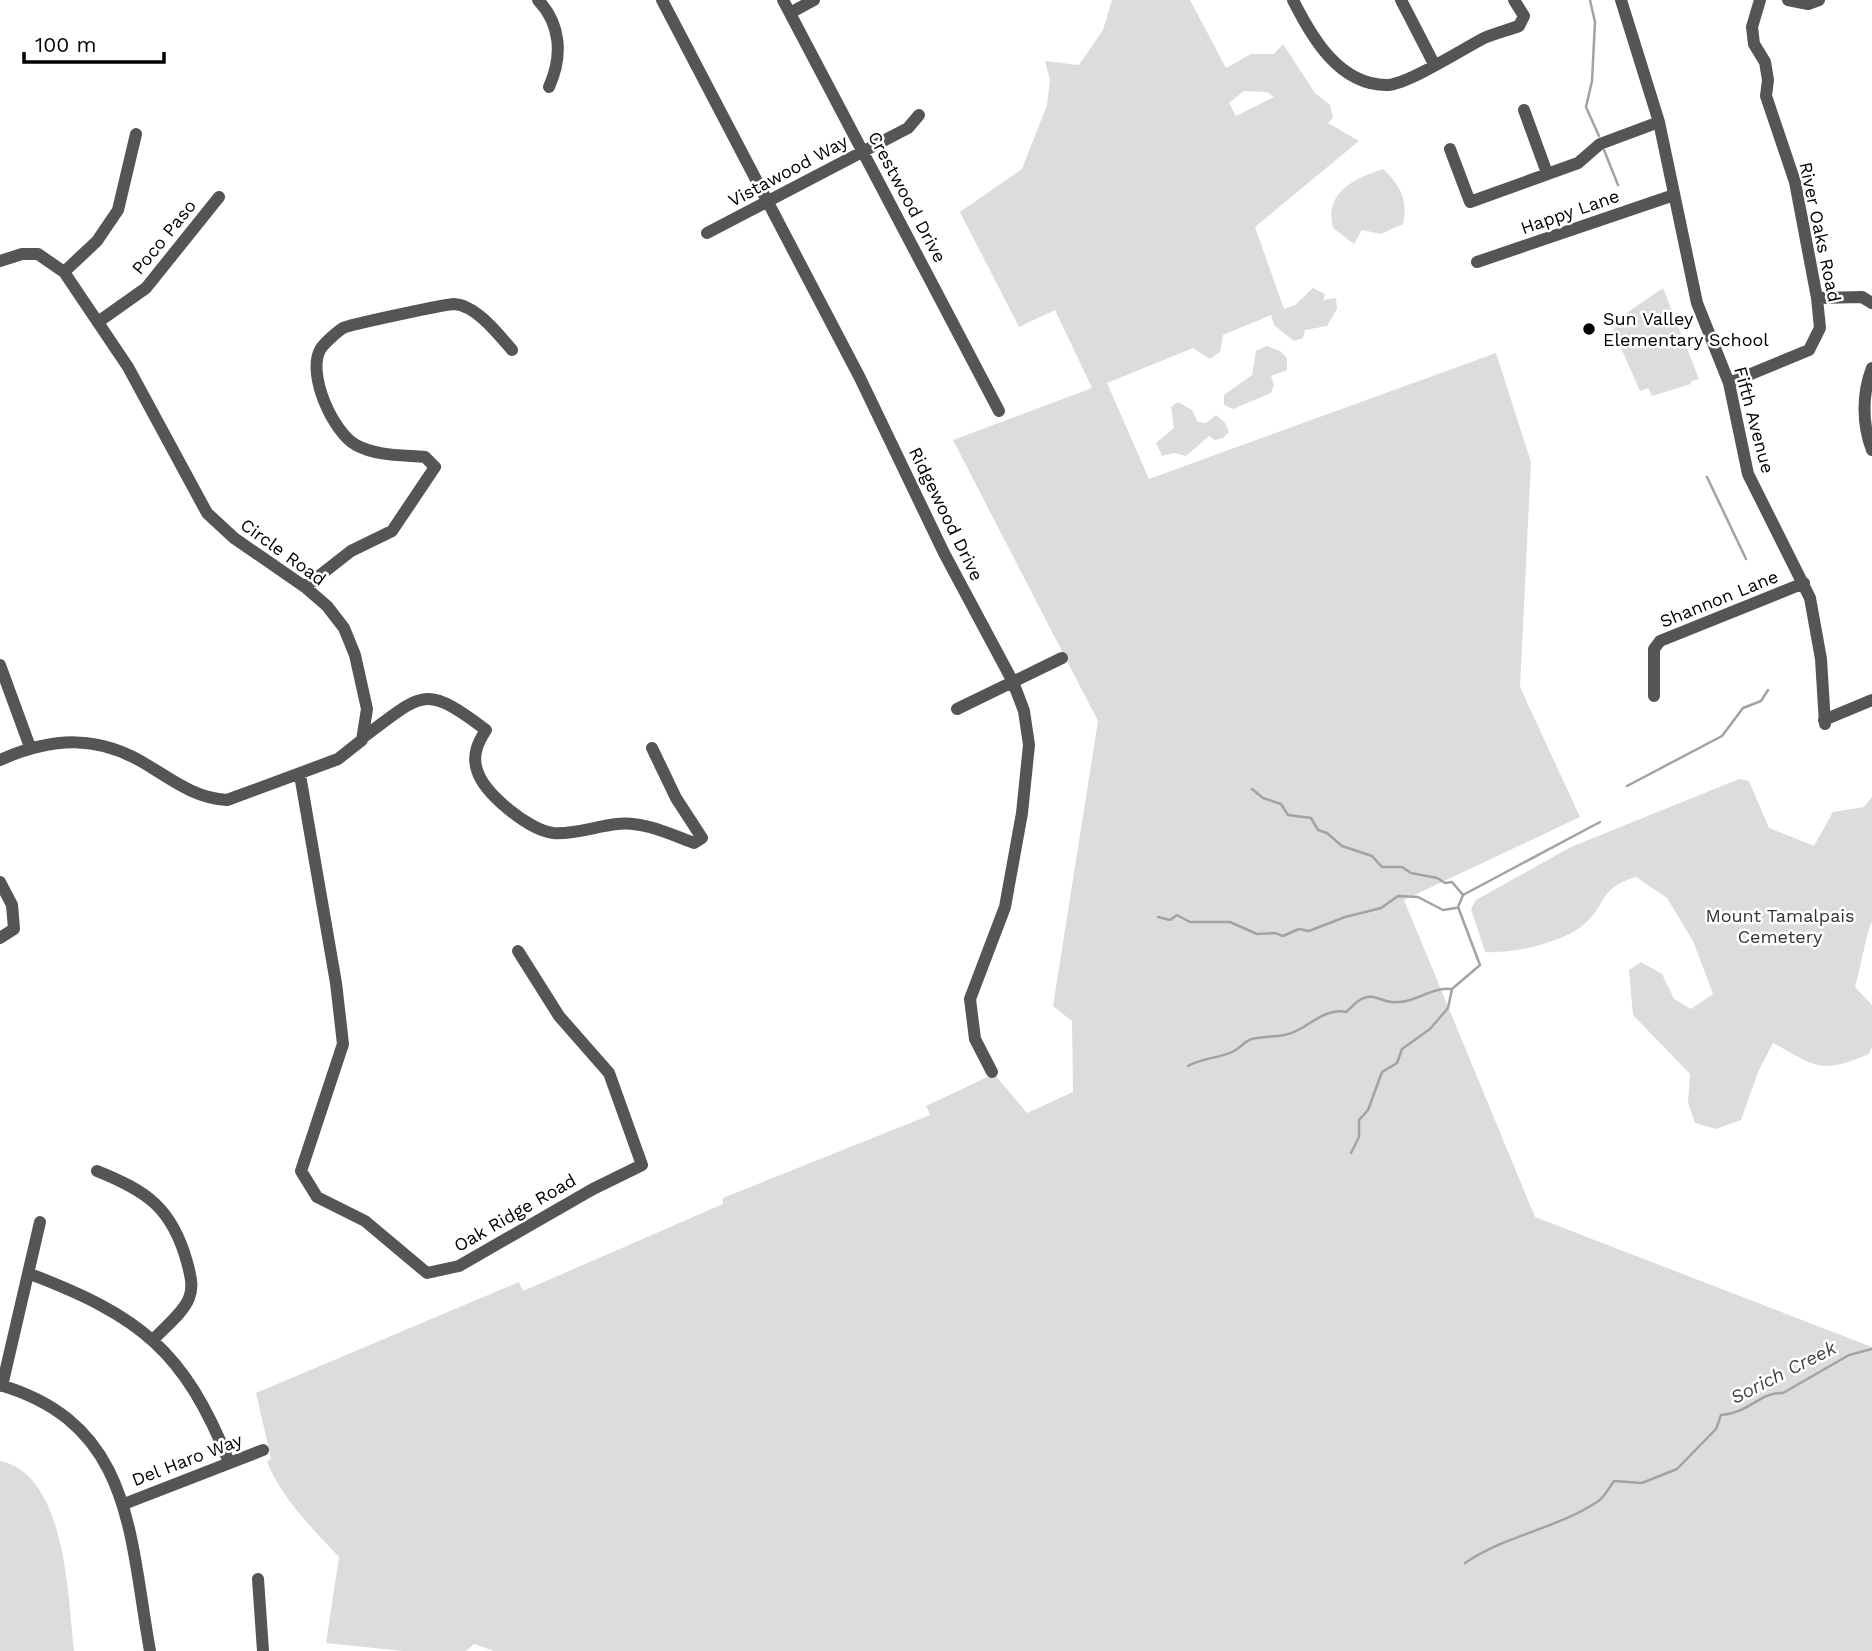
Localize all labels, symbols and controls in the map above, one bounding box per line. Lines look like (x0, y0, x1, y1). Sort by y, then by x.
scale bar (24, 21, 164, 65)
text: 100 m (35, 32, 97, 57)
street label: Crestwood Drive (864, 128, 951, 266)
street label: Vistawood Way (724, 130, 852, 211)
street label: River Oaks Road (1795, 160, 1846, 304)
street label: Happy Lane (1518, 185, 1622, 238)
street label: Poco Paso (127, 195, 200, 278)
place label: Sun Valley Elementary School (1603, 308, 1769, 350)
marker: Sun Valley Elementary School (1581, 321, 1597, 337)
street label: Fifth Avenue (1730, 364, 1779, 476)
street label: Ridgewood Drive (905, 443, 988, 584)
street label: Circle Road (237, 514, 330, 590)
street label: Shannon Lane (1657, 565, 1781, 632)
park label: Mount Tamalpais Cemetery (1705, 905, 1855, 947)
street label: Oak Ridge Road (450, 1169, 580, 1256)
water label: Sorich Creek (1727, 1336, 1841, 1409)
street label: Del Haro Way (129, 1429, 246, 1490)

